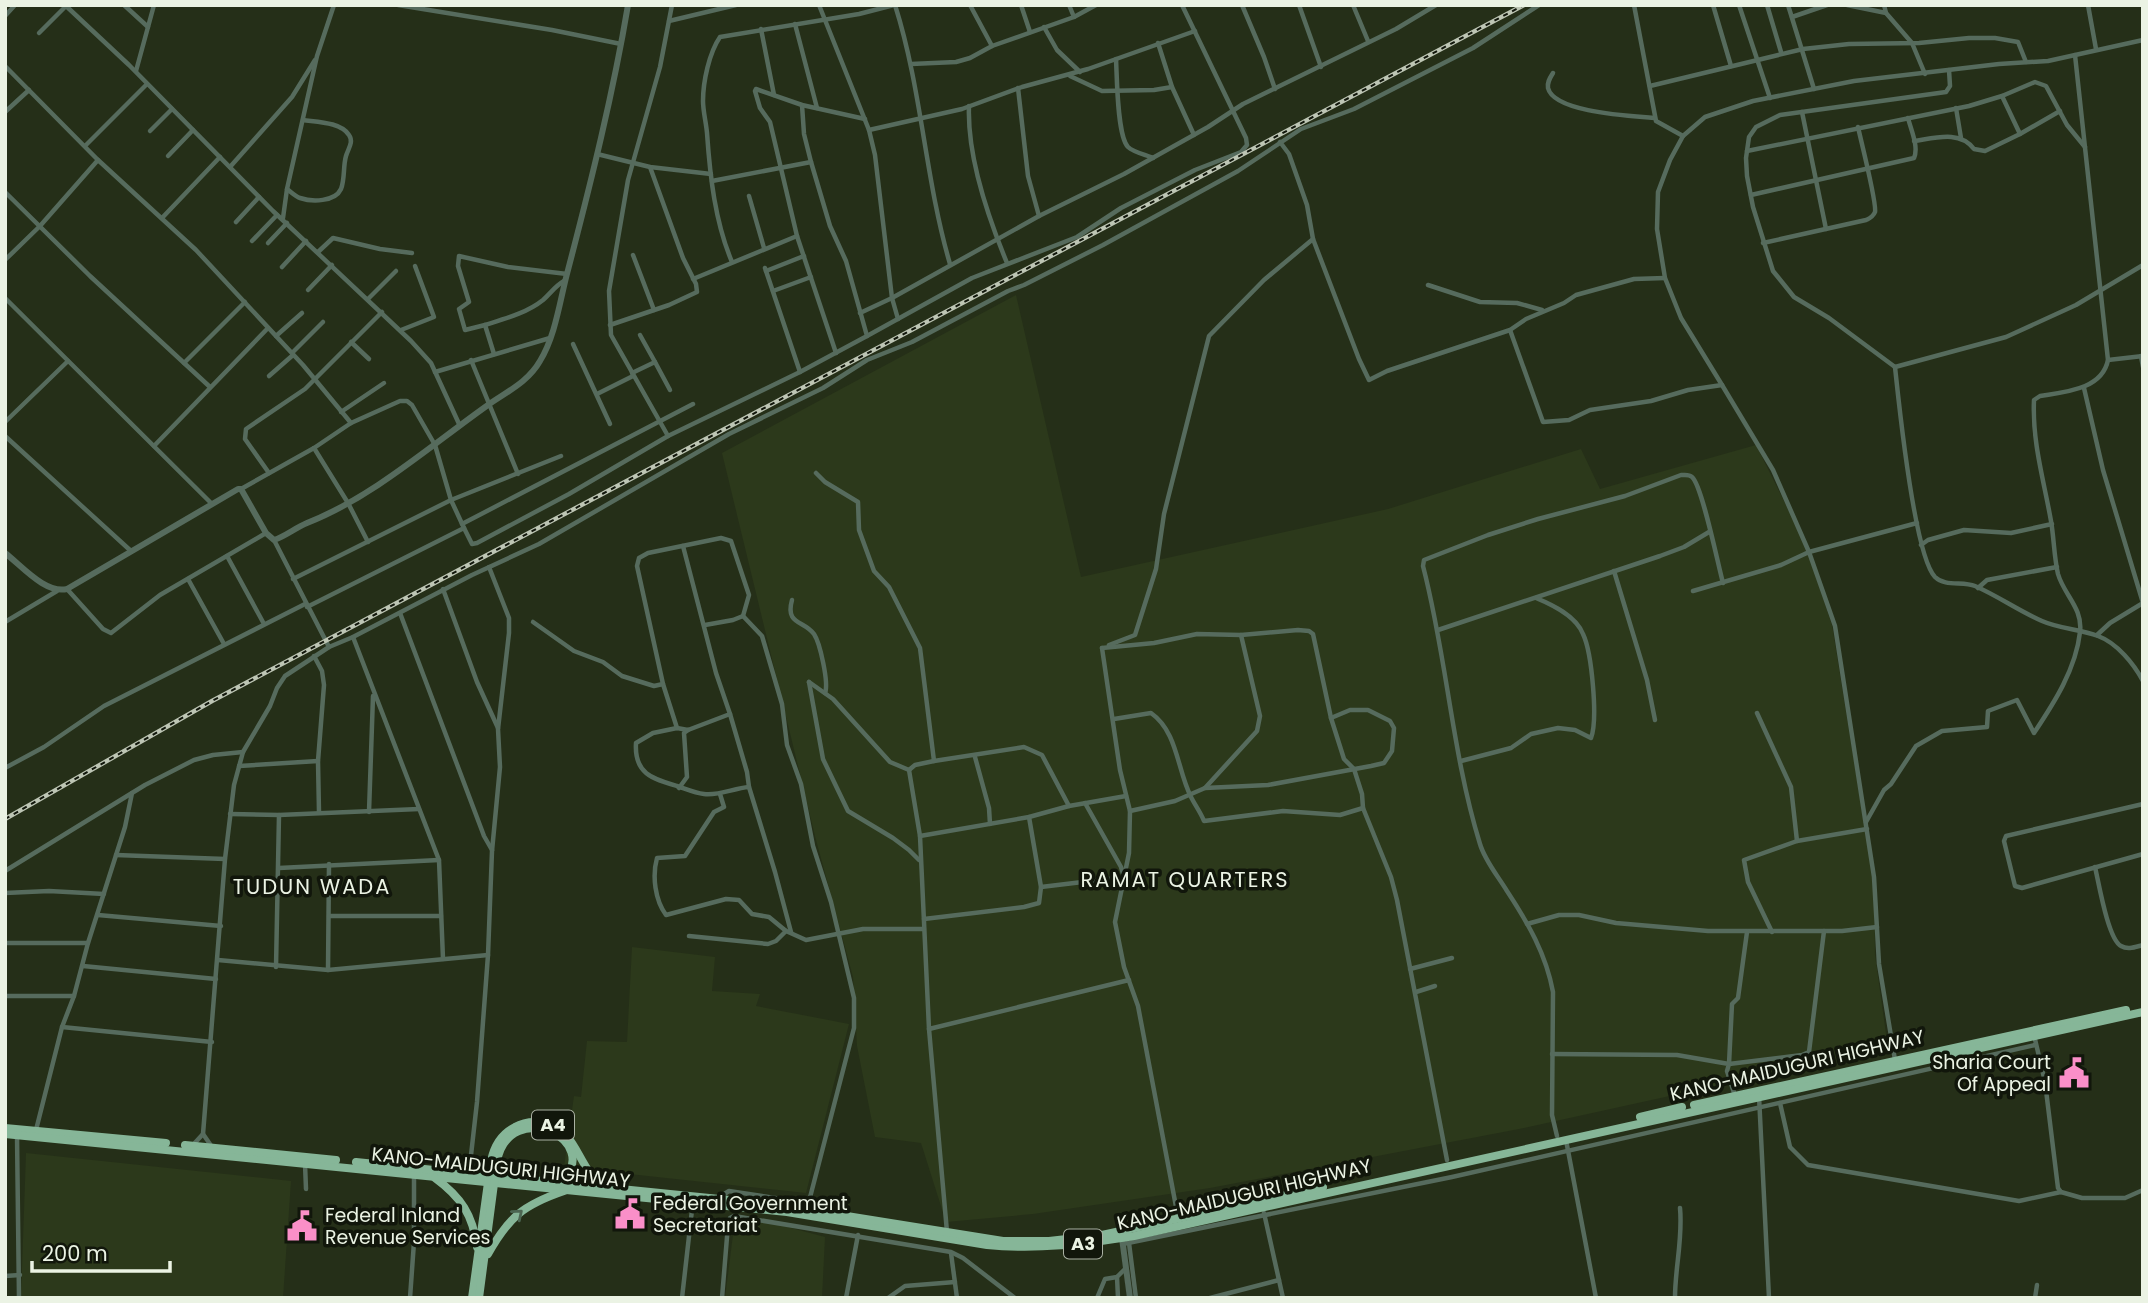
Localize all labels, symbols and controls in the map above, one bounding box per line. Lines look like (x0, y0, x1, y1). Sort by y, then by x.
district label: RAMAT QUARTERS (1081, 865, 1290, 894)
district label: TUDUN WADA (233, 872, 391, 901)
street label: KANO-MAIDUGURI HIGHWAY (1667, 1023, 1927, 1108)
place label: Sharia Court Of Appeal (1932, 1049, 2051, 1098)
public building icon: Sharia Court Of Appeal (2057, 1056, 2091, 1090)
road number: A4 (532, 1110, 574, 1140)
street label: KANO-MAIDUGURI HIGHWAY (370, 1140, 632, 1195)
street label: KANO-MAIDUGURI HIGHWAY (1114, 1152, 1374, 1237)
place label: Federal Government Secretariat (653, 1190, 848, 1239)
public building icon: Federal Government Secretariat (613, 1197, 647, 1231)
place label: Federal Inland Revenue Services (325, 1202, 491, 1251)
public building icon: Federal Inland Revenue Services (285, 1209, 319, 1243)
one-way arrow (509, 1210, 522, 1222)
scale bar (32, 1230, 170, 1274)
road number: A3 (1064, 1230, 1102, 1259)
text: 200 m (42, 1239, 108, 1268)

